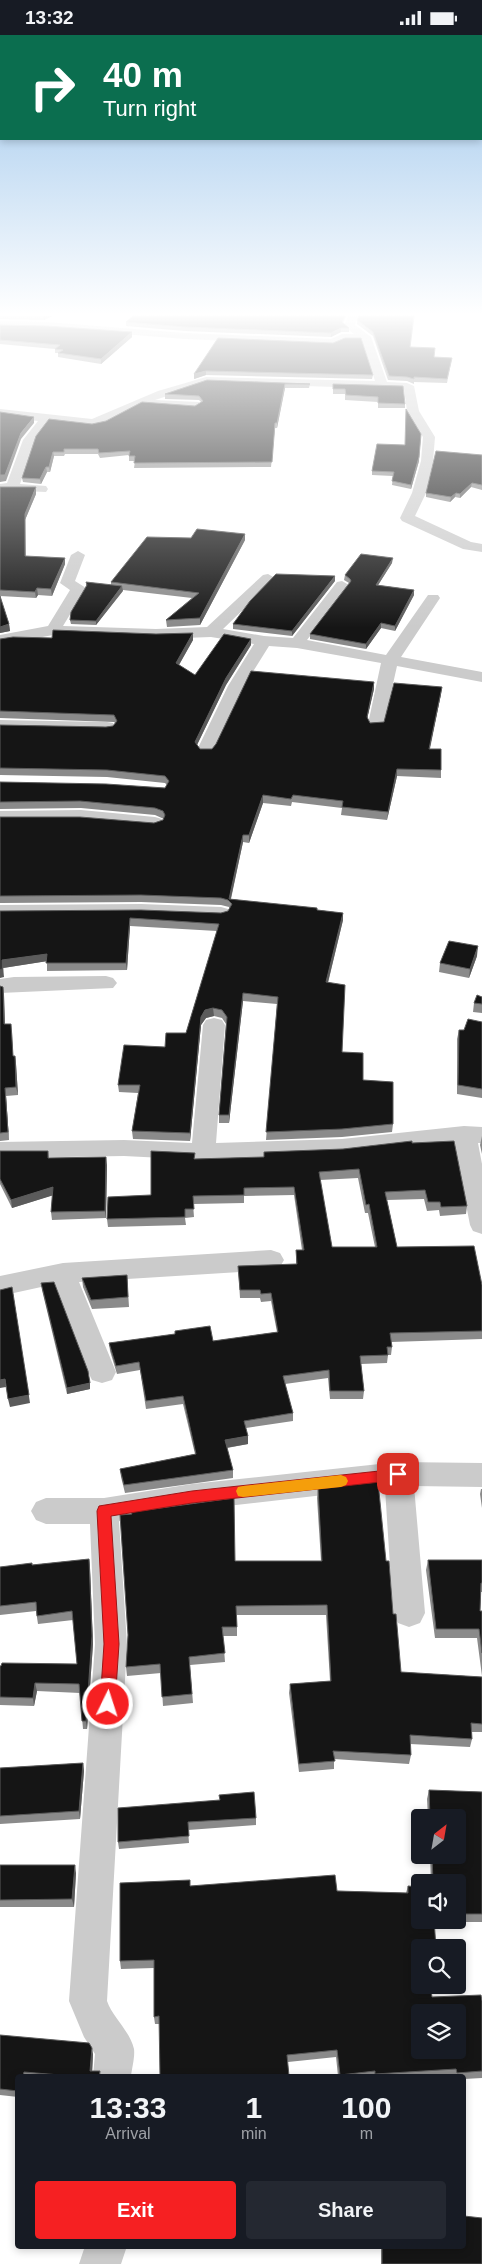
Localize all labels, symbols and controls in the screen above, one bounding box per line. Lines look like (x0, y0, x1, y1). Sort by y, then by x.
text: 13:32 (25, 7, 74, 28)
icon: right (20, 55, 85, 120)
text: 40 m (103, 55, 183, 94)
text: Turn right (103, 96, 196, 121)
pin (377, 1453, 419, 1495)
icon: arrive (384, 1460, 412, 1488)
position arrow (81, 1677, 133, 1729)
north arrow (411, 1809, 466, 1864)
map controls (411, 1809, 466, 2059)
button: sound (411, 1874, 466, 1929)
button: search (411, 1939, 466, 1994)
button: layers (411, 2004, 466, 2059)
text: 13:33 (90, 2091, 166, 2124)
text: 1 (245, 2091, 262, 2124)
text: 100 (341, 2091, 391, 2124)
text: Arrival (105, 2125, 151, 2142)
text: min (241, 2125, 267, 2142)
text: m (360, 2125, 373, 2142)
button: Exit (35, 2181, 236, 2239)
button: Share (246, 2181, 446, 2239)

